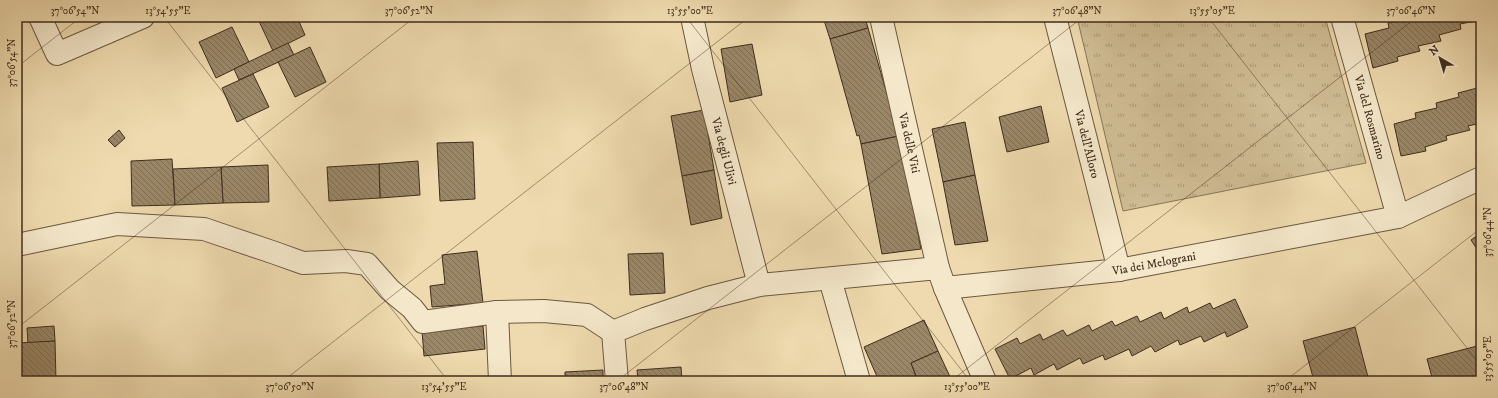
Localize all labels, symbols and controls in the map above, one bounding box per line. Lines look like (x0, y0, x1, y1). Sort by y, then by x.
text: 37°06'54"N (51, 5, 99, 17)
text: 13°54'55"E (145, 5, 191, 17)
text: 37°06'52"N (385, 5, 433, 17)
text: 13°55'00"E (667, 5, 713, 17)
text: 37°06'48"N (1052, 5, 1102, 17)
text: 13°55'05"E (1189, 5, 1235, 17)
text: 37°06'46"N (1386, 5, 1436, 17)
north arrow (1420, 38, 1460, 78)
text: 37°06'54"N (6, 39, 18, 87)
text: N (1427, 43, 1442, 59)
street label: Via del Rosmarino (1351, 72, 1389, 161)
street label: Via dell'Alloro (1071, 107, 1103, 180)
street label: Via delle Viti (895, 110, 924, 174)
street label: Via degli Ulivi (708, 115, 740, 186)
text: 37°06'44"N (1482, 207, 1494, 257)
street label: Via dei Melograni (1110, 248, 1197, 278)
text: 37°06'52"N (6, 300, 18, 348)
text: 13°55'05"E (1482, 336, 1494, 382)
text: 37°06'50"N (266, 381, 314, 393)
text: 13°54'55"E (421, 381, 467, 393)
text: 37°06'48"N (599, 381, 649, 393)
text: 13°55'00"E (944, 381, 990, 393)
text: 37°06'44"N (1267, 381, 1317, 393)

